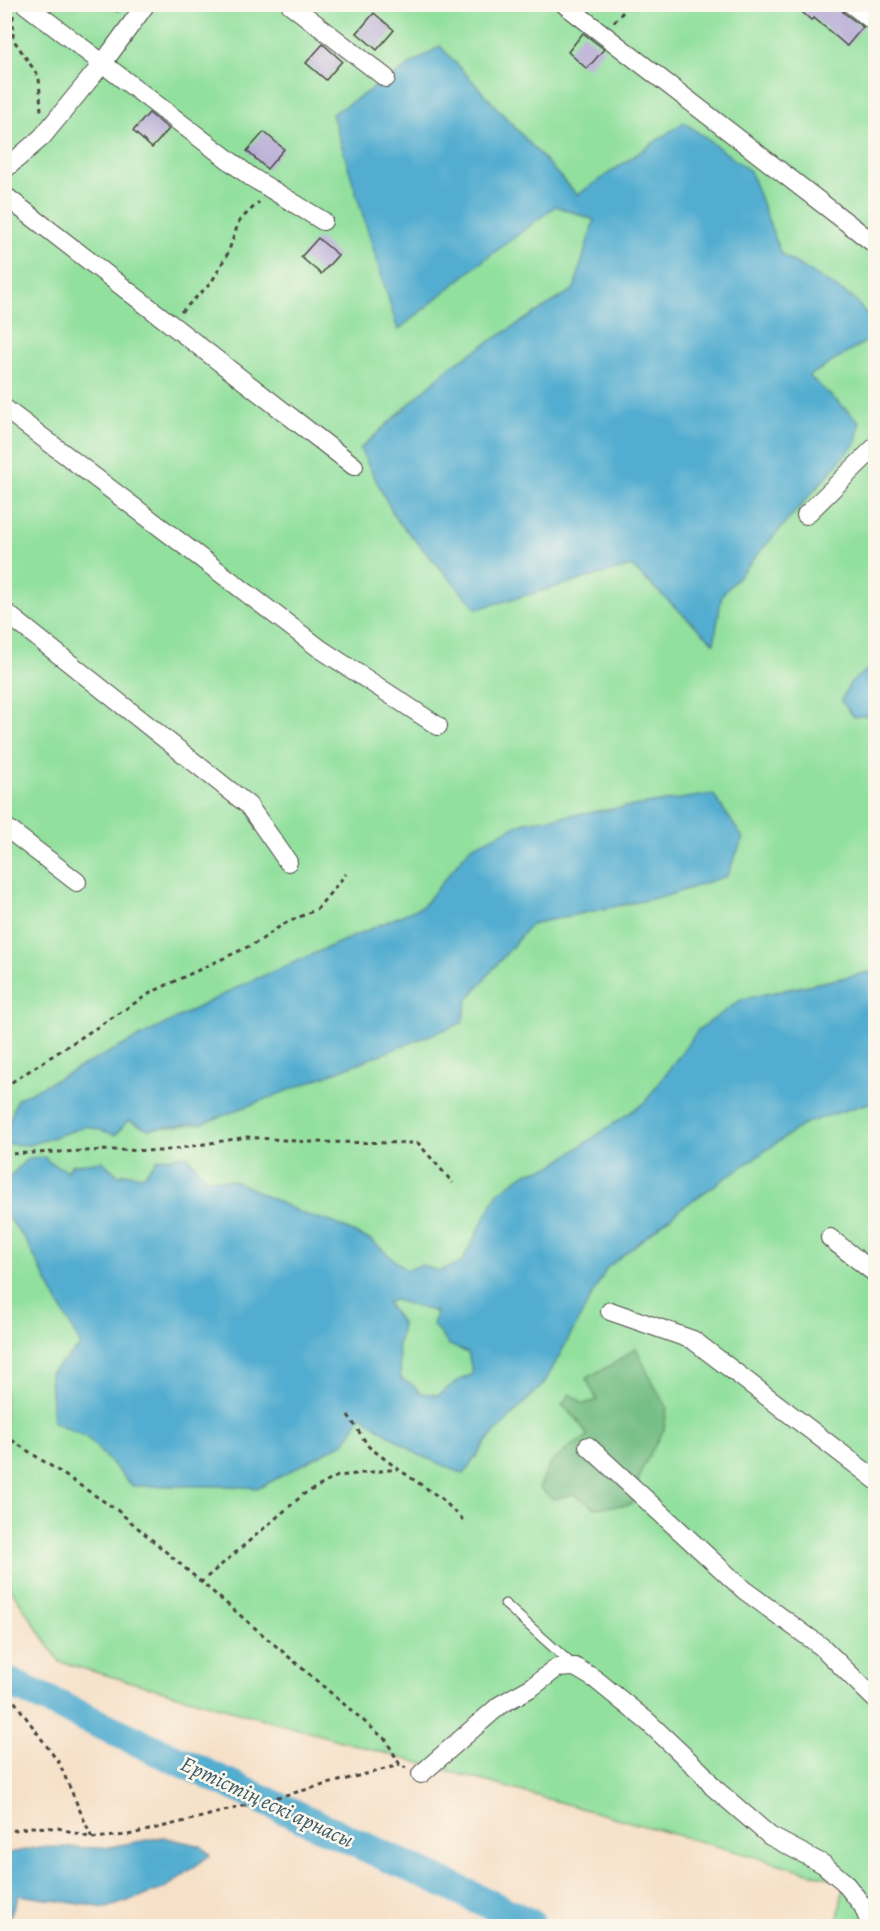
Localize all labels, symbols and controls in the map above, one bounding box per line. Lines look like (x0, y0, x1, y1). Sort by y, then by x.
water label: Ертістің ескі арнасы (176, 1749, 358, 1855)

